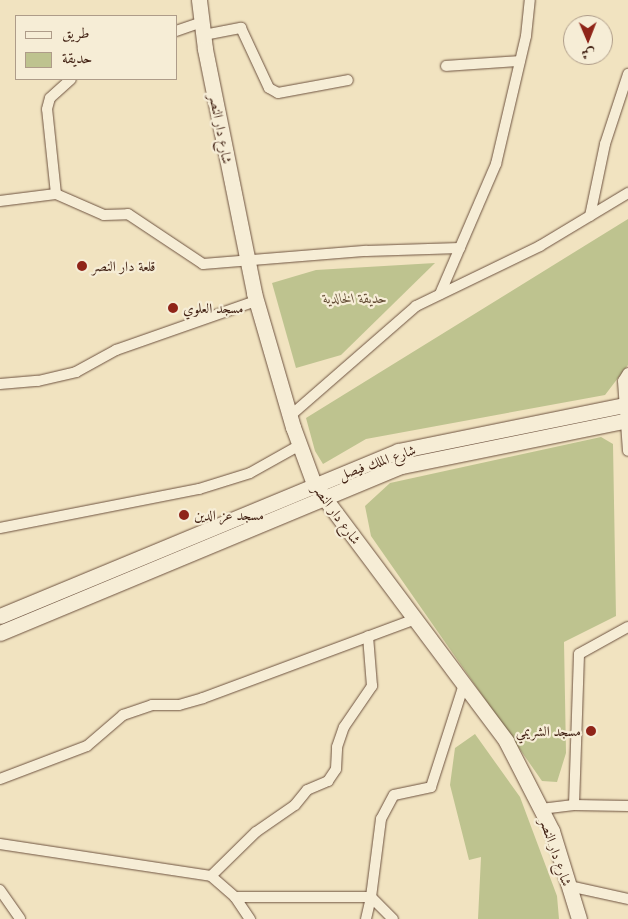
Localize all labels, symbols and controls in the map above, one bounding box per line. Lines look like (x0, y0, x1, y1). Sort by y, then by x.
legend (15, 15, 178, 80)
north arrow (563, 15, 613, 65)
text: طريق (62, 23, 89, 42)
text: ش (581, 45, 595, 63)
text: حديقة (62, 48, 92, 67)
street label: شارع دار النصر (206, 93, 236, 165)
place label: قلعة دار النصر (92, 258, 155, 274)
marker: قلعة دار النصر (76, 260, 88, 272)
park label: حديقة الخالدية (323, 290, 387, 306)
place label: مسجد العلوي (183, 300, 244, 316)
marker: مسجد العلوي (167, 302, 179, 314)
street label: شارع الملك فيصل (336, 441, 418, 483)
street label: شارع دار النصر (309, 481, 365, 547)
place label: مسجد عز الدين (194, 507, 264, 523)
marker: مسجد عز الدين (178, 509, 190, 521)
place label: مسجد الشريمي (516, 723, 581, 739)
marker: مسجد الشريمي (585, 725, 597, 737)
street label: شارع دار النصر (537, 816, 575, 888)

